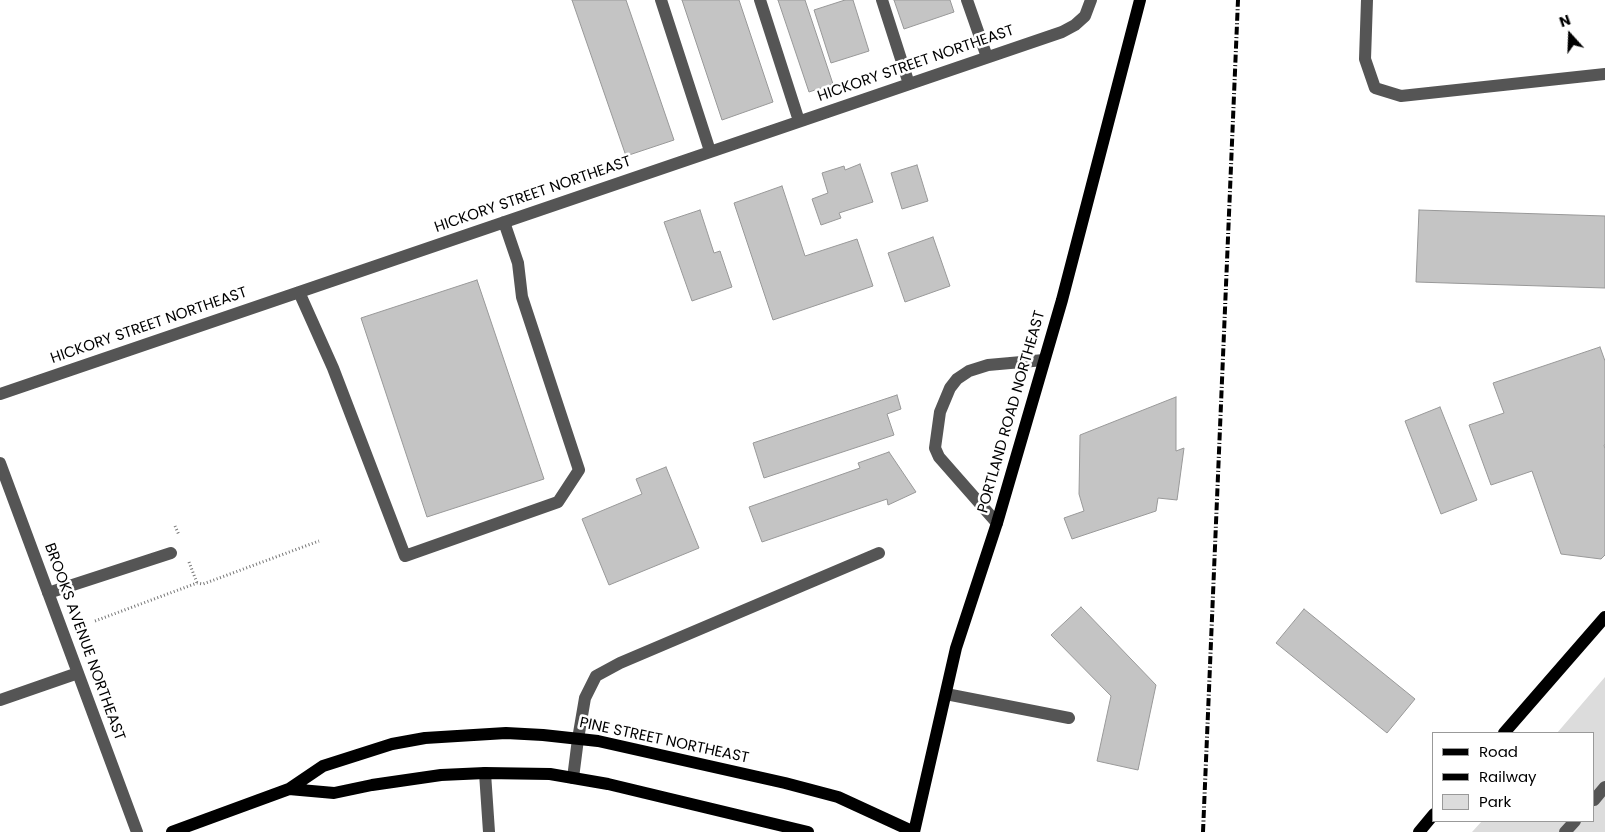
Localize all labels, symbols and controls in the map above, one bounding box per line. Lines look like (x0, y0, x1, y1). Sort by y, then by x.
north arrow (1545, 10, 1595, 60)
text: N (1557, 10, 1573, 32)
street label: HICKORY STREET NORTHEAST (815, 22, 1017, 106)
street label: HICKORY STREET NORTHEAST (432, 153, 634, 237)
street label: HICKORY STREET NORTHEAST (48, 284, 250, 368)
street label: PORTLAND ROAD NORTHEAST (974, 309, 1050, 515)
street label: BROOKS AVENUE NORTHEAST (40, 541, 128, 743)
street label: PINE STREET NORTHEAST (578, 714, 750, 768)
legend (1432, 732, 1595, 822)
text: Road (1479, 741, 1518, 762)
text: Railway (1479, 766, 1537, 787)
text: Park (1479, 791, 1511, 812)

